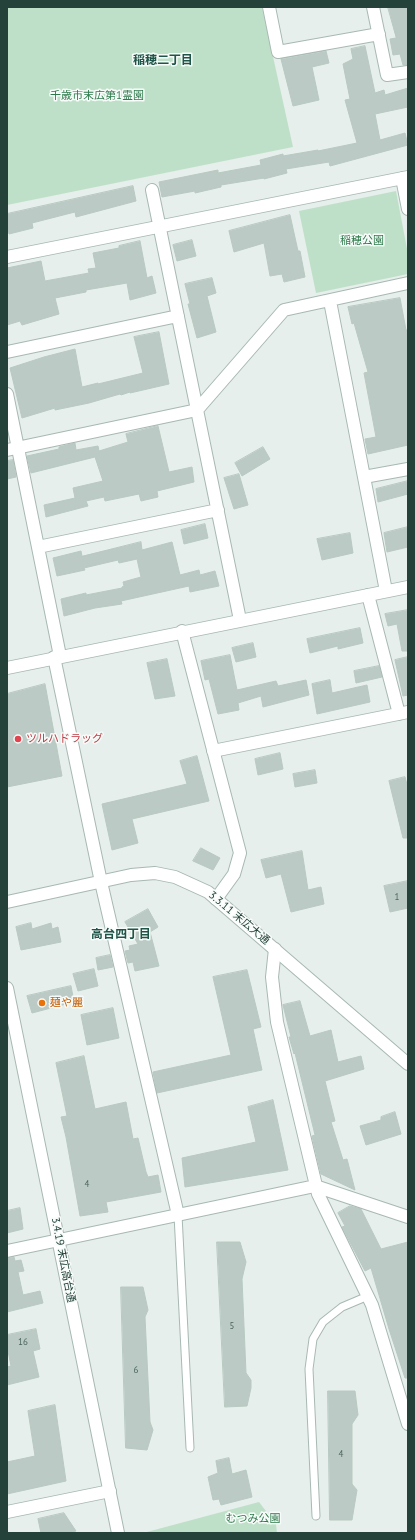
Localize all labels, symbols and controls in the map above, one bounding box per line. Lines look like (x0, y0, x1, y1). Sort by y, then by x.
district label: 稲穂二丁目 (133, 54, 193, 68)
park label: 千歳市末広第1霊園 (50, 89, 144, 103)
park label: 稲穂公園 (340, 234, 384, 248)
place label: ツルハドラッグ (26, 732, 103, 746)
marker: ツルハドラッグ (13, 734, 23, 744)
street label: 3.3.11 末広大通 (206, 889, 272, 947)
house number: 1 (395, 892, 399, 902)
district label: 高台四丁目 (91, 928, 151, 942)
place label: 麺や麗 (50, 996, 83, 1010)
marker: 麺や麗 (37, 998, 47, 1008)
house number: 4 (85, 1179, 89, 1189)
street label: 3.4.19 末広高台通 (48, 1216, 78, 1304)
house number: 5 (230, 1321, 234, 1331)
house number: 16 (18, 1337, 28, 1347)
house number: 6 (134, 1365, 138, 1375)
house number: 4 (339, 1449, 343, 1459)
park label: むつみ公園 (226, 1512, 280, 1526)

